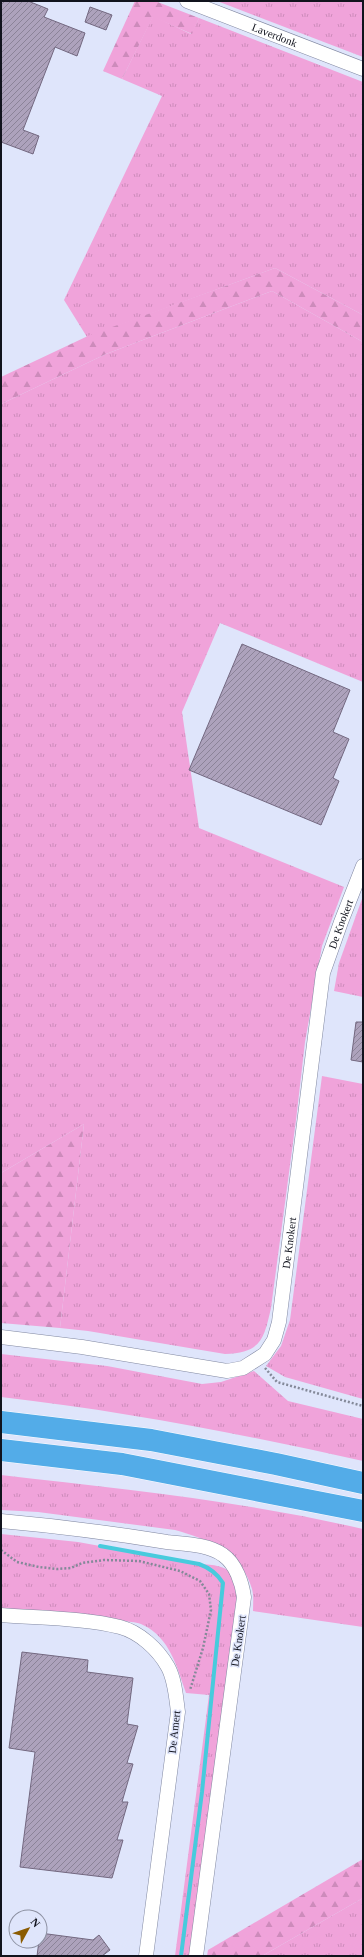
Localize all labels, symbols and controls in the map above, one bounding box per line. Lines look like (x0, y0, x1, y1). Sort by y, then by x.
street label: Laverdonk (250, 21, 300, 49)
street label: De Knokert (326, 898, 355, 950)
street label: De Knokert (280, 1217, 298, 1269)
street label: De Knokert (228, 1615, 248, 1667)
street label: De Amert (166, 1710, 182, 1754)
north arrow (8, 1909, 48, 1949)
text: N (29, 1916, 43, 1930)

